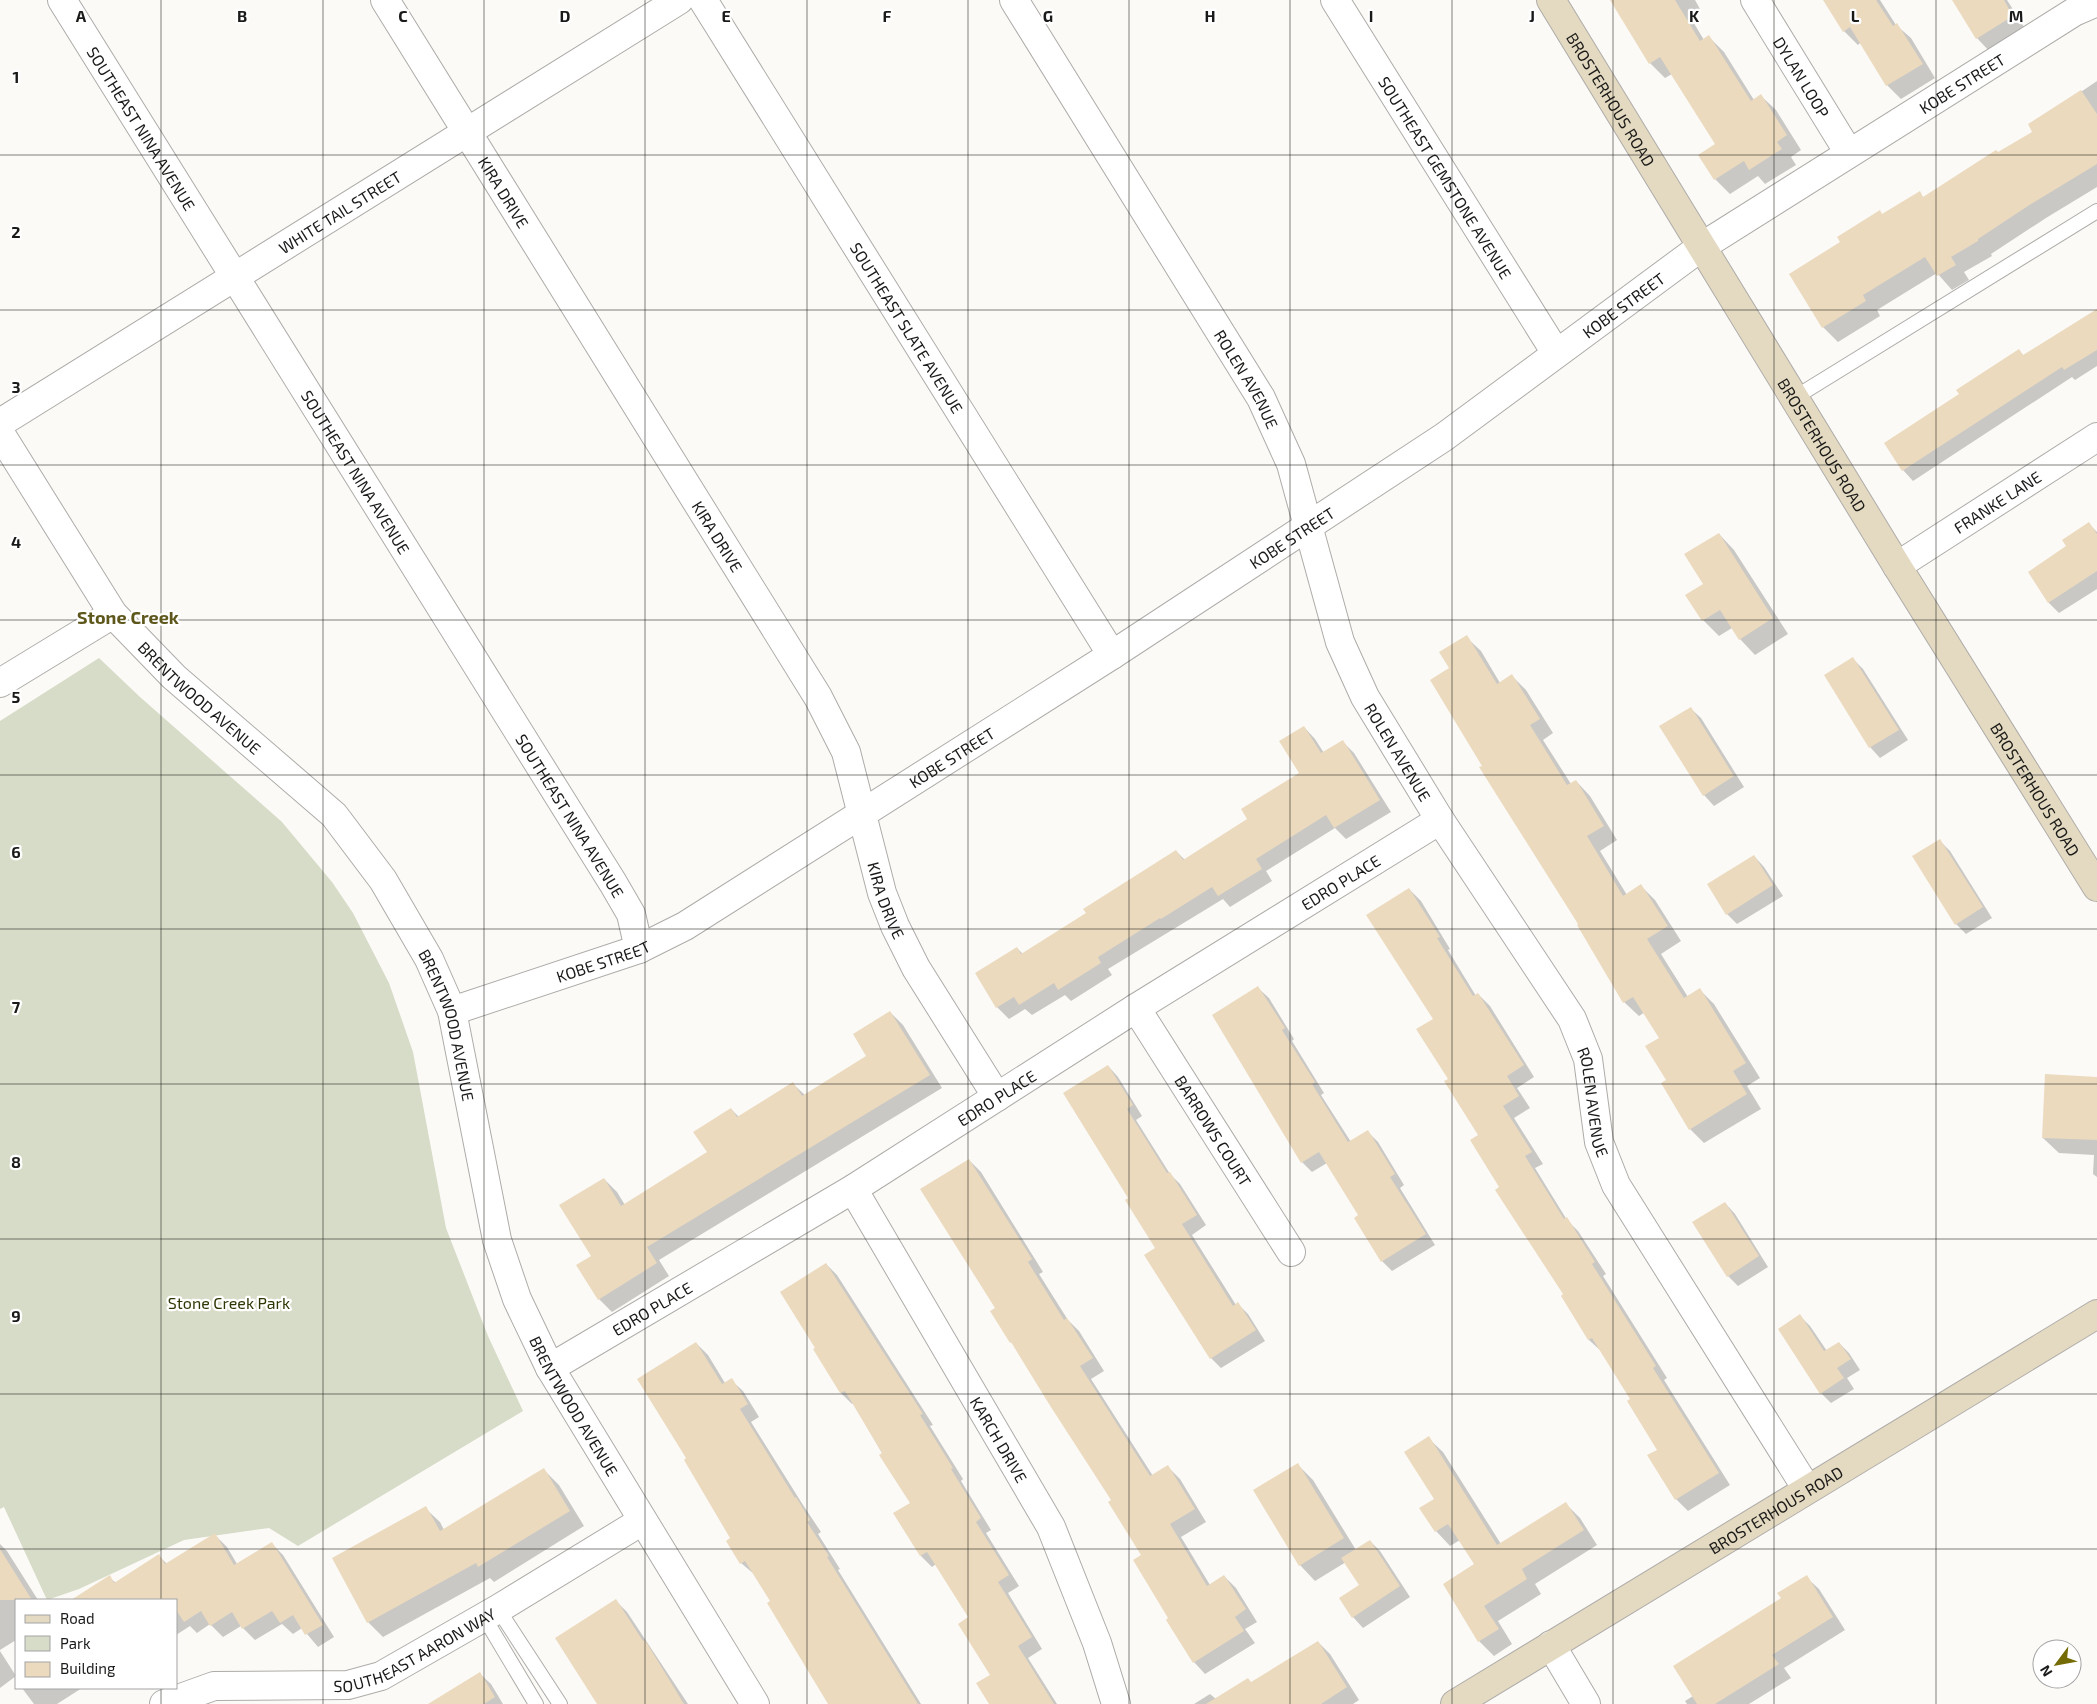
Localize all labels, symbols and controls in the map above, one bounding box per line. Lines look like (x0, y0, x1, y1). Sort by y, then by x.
text: A (76, 6, 87, 25)
text: B (237, 6, 247, 25)
text: C (398, 6, 408, 25)
text: D (560, 6, 571, 25)
text: E (721, 6, 731, 25)
text: F (883, 6, 892, 25)
text: G (1043, 6, 1053, 25)
text: H (1204, 6, 1216, 25)
text: I (1369, 6, 1373, 25)
text: J (1529, 6, 1535, 25)
text: K (1689, 6, 1700, 25)
text: L (1851, 6, 1860, 25)
text: M (2009, 6, 2023, 25)
street label: BROSTERHOUS ROAD (1563, 29, 1660, 169)
street label: DYLAN LOOP (1770, 33, 1834, 121)
street label: SOUTHEAST NINA AVENUE (84, 43, 200, 213)
street label: KOBE STREET (1915, 49, 2008, 117)
text: 1 (13, 67, 19, 86)
street label: SOUTHEAST GEMSTONE AVENUE (1375, 72, 1516, 282)
street label: KIRA DRIVE (475, 153, 533, 231)
street label: WHITE TAIL STREET (275, 166, 404, 257)
text: 2 (11, 222, 21, 241)
street label: SOUTHEAST SLATE AVENUE (847, 239, 968, 416)
street label: KOBE STREET (1578, 268, 1668, 341)
street label: ROLEN AVENUE (1211, 326, 1283, 431)
street label: BROSTERHOUS ROAD (1775, 374, 1871, 515)
text: 3 (11, 377, 21, 396)
street label: SOUTHEAST NINA AVENUE (298, 386, 415, 557)
street label: FRANKE LANE (1950, 466, 2044, 537)
street label: KIRA DRIVE (689, 497, 747, 575)
street label: KOBE STREET (1246, 502, 1338, 572)
text: 4 (11, 532, 21, 551)
district label: Stone Creek (77, 606, 179, 628)
street label: BRENTWOOD AVENUE (135, 637, 265, 758)
text: 5 (12, 687, 21, 706)
street label: ROLEN AVENUE (1361, 699, 1435, 804)
street label: BROSTERHOUS ROAD (1987, 719, 2084, 859)
street label: KOBE STREET (905, 723, 998, 791)
street label: SOUTHEAST NINA AVENUE (513, 730, 629, 901)
text: 6 (11, 842, 21, 861)
street label: EDRO PLACE (1297, 850, 1383, 913)
street label: KIRA DRIVE (865, 860, 909, 942)
street label: KOBE STREET (554, 936, 653, 985)
street label: BRENTWOOD AVENUE (415, 945, 479, 1103)
text: 7 (12, 997, 21, 1016)
street label: ROLEN AVENUE (1575, 1044, 1613, 1160)
street label: EDRO PLACE (953, 1065, 1039, 1129)
street label: BARROWS COURT (1172, 1072, 1256, 1189)
text: 8 (11, 1152, 21, 1171)
street label: EDRO PLACE (608, 1277, 695, 1339)
park label: Stone Creek Park (168, 1293, 290, 1312)
text: 9 (11, 1306, 21, 1325)
street label: BRENTWOOD AVENUE (527, 1333, 623, 1479)
street label: KARCH DRIVE (967, 1393, 1032, 1486)
street label: BROSTERHOUS ROAD (1705, 1461, 1846, 1557)
legend (15, 1599, 178, 1689)
street label: SOUTHEAST AARON WAY (334, 1603, 498, 1695)
text: Road (60, 1609, 95, 1627)
text: Park (60, 1634, 91, 1652)
north arrow (2032, 1639, 2082, 1689)
text: Building (60, 1659, 116, 1677)
text: N (2036, 1662, 2055, 1680)

